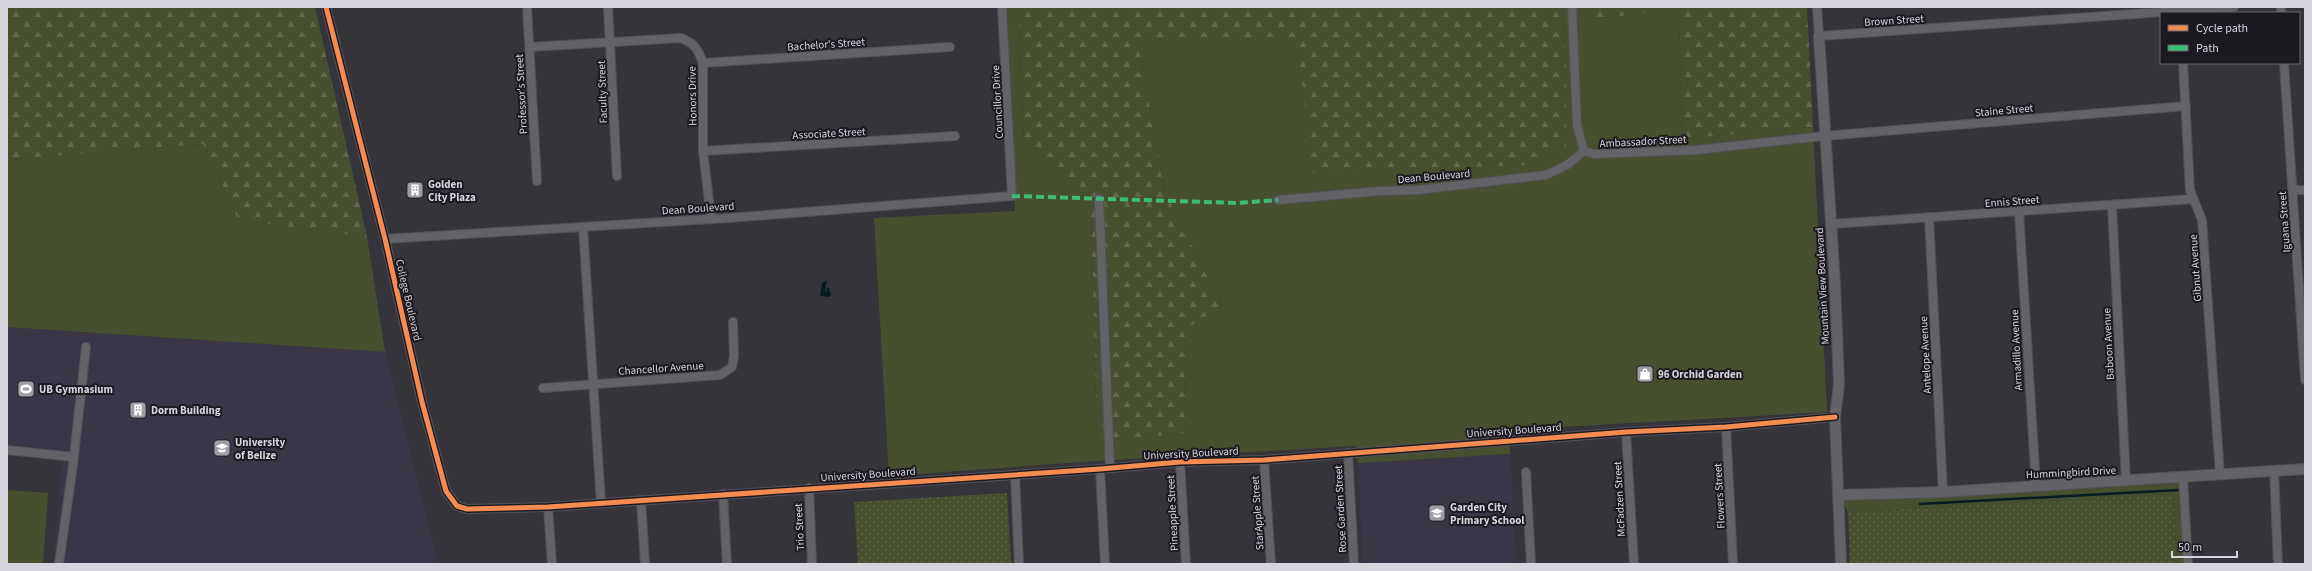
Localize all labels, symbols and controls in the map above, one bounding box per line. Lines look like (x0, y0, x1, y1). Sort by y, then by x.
street label: Brown Street (1864, 11, 1925, 30)
legend (2160, 12, 2300, 64)
text: Cycle path (2196, 20, 2248, 37)
street label: Bachelor's Street (787, 34, 866, 55)
text: Path (2196, 40, 2219, 57)
street label: Professor's Street (512, 53, 531, 134)
street label: Faculty Street (594, 60, 611, 124)
street label: Councillor Drive (988, 64, 1007, 139)
street label: Honors Drive (684, 66, 701, 126)
street label: Staine Street (1974, 100, 2034, 121)
street label: Associate Street (792, 124, 866, 143)
street label: Ambassador Street (1599, 132, 1687, 151)
street label: Dean Boulevard (1397, 166, 1471, 187)
place label: Golden City Plaza (428, 177, 476, 205)
building icon: Golden City Plaza (405, 180, 425, 200)
street label: Iguana Street (2275, 191, 2294, 253)
street label: Ennis Street (1984, 192, 2040, 211)
street label: Dean Boulevard (661, 198, 735, 219)
street label: Mountain View Boulevard (1812, 227, 1833, 345)
street label: Gibnut Avenue (2186, 233, 2205, 302)
street label: College Boulevard (392, 258, 425, 342)
street label: Baboon Avenue (2099, 307, 2118, 380)
street label: Armadillo Avenue (2007, 309, 2026, 391)
street label: Antelope Avenue (1916, 315, 1935, 394)
street label: Chancellor Avenue (618, 358, 705, 379)
shop icon: 96 Orchid Garden (1635, 364, 1655, 384)
place label: 96 Orchid Garden (1658, 367, 1742, 382)
sports icon: UB Gymnasium (16, 379, 36, 399)
place label: UB Gymnasium (39, 382, 113, 397)
building icon: Dorm Building (128, 400, 148, 420)
place label: Dorm Building (151, 403, 221, 418)
street label: University Boulevard (1466, 420, 1562, 441)
place label: University of Belize (235, 435, 285, 463)
school or university icon: University of Belize (212, 438, 232, 458)
street label: University Boulevard (1143, 444, 1239, 463)
street label: McFadzen Street (1610, 461, 1629, 537)
street label: Flowers Street (1710, 463, 1729, 529)
street label: Hummingbird Drive (2026, 463, 2117, 482)
street label: University Boulevard (820, 464, 916, 485)
street label: Rose Garden Street (1331, 465, 1350, 553)
street label: Pineapple Street (1163, 474, 1182, 551)
street label: StarApple Street (1247, 475, 1268, 551)
place label: Garden City Primary School (1450, 500, 1525, 528)
street label: Trio Street (791, 503, 808, 551)
school or university icon: Garden City Primary School (1427, 503, 1447, 523)
scale bar (2172, 533, 2237, 559)
text: 50 m (2178, 539, 2202, 556)

